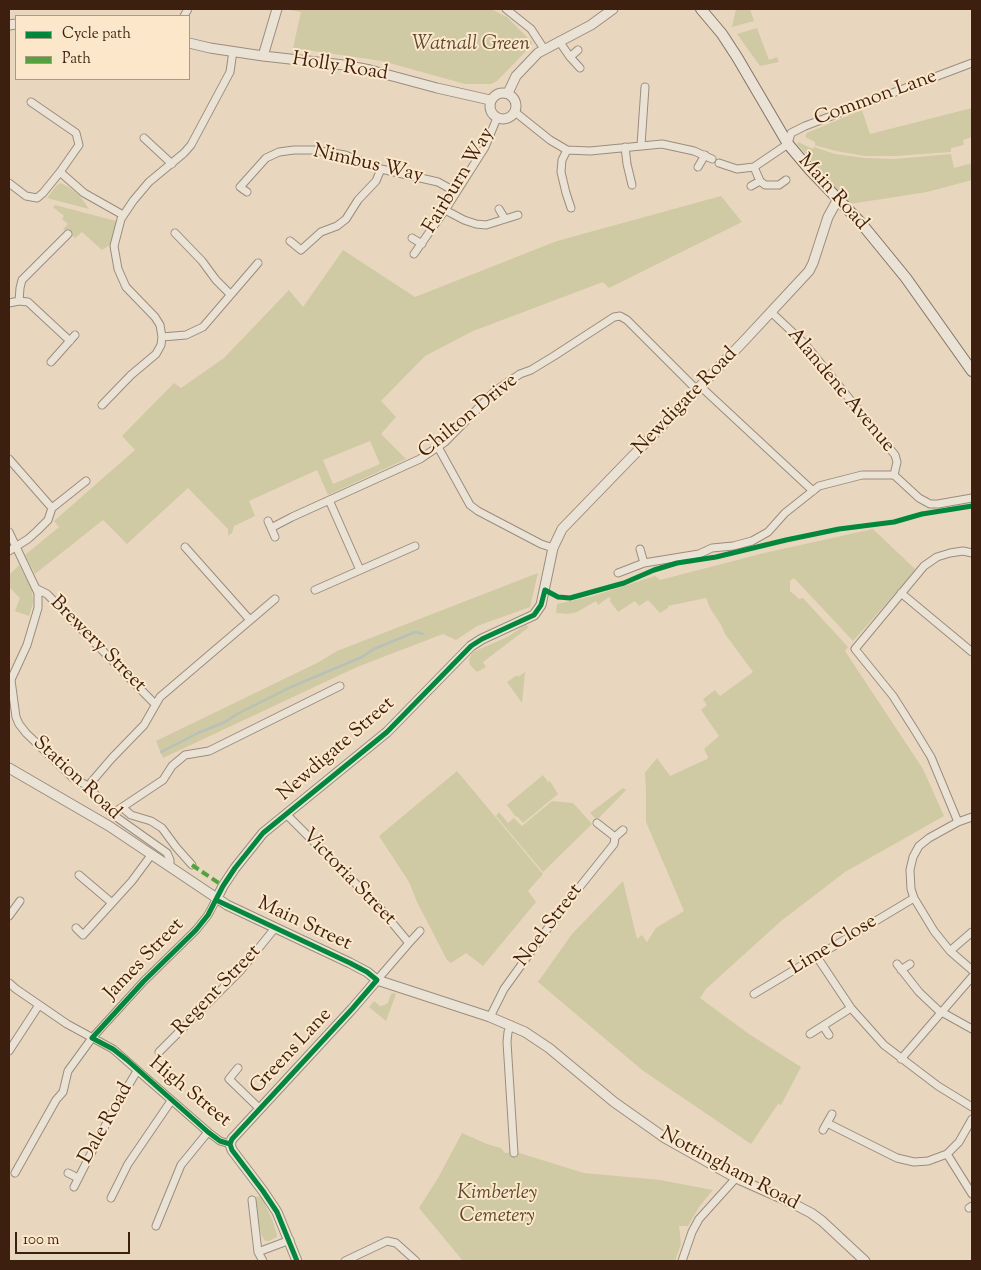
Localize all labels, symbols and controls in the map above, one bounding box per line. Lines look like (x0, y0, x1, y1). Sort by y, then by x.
legend (15, 15, 190, 80)
text: Cycle path (62, 24, 131, 45)
park label: Watnall Green (412, 34, 530, 58)
text: Path (62, 49, 91, 70)
street label: Holly Road (290, 49, 390, 87)
street label: Common Lane (811, 66, 941, 132)
street label: Fairburn Way (419, 124, 501, 238)
street label: Nimbus Way (311, 141, 425, 189)
street label: Main Road (792, 150, 872, 236)
street label: Alandene Avenue (781, 324, 899, 458)
street label: Newdigate Road (629, 343, 743, 461)
street label: Chilton Drive (414, 370, 524, 464)
street label: Brewery Street (44, 592, 150, 698)
street label: Newdigate Street (274, 693, 400, 807)
street label: Station Road (27, 732, 125, 826)
street label: Victoria Street (296, 825, 400, 931)
street label: Noel Street (511, 880, 589, 972)
street label: Main Street (253, 893, 355, 957)
street label: Lime Close (786, 911, 882, 981)
street label: James Street (100, 914, 190, 1006)
street label: Regent Street (169, 941, 267, 1041)
street label: Greens Lane (246, 1004, 338, 1100)
street label: High Street (143, 1053, 235, 1133)
street label: Dale Road (75, 1079, 139, 1169)
street label: Nottingham Road (655, 1123, 803, 1217)
park label: Kimberley Cemetery (457, 1183, 537, 1230)
scale bar (18, 1222, 132, 1254)
text: 100 m (23, 1230, 59, 1251)

